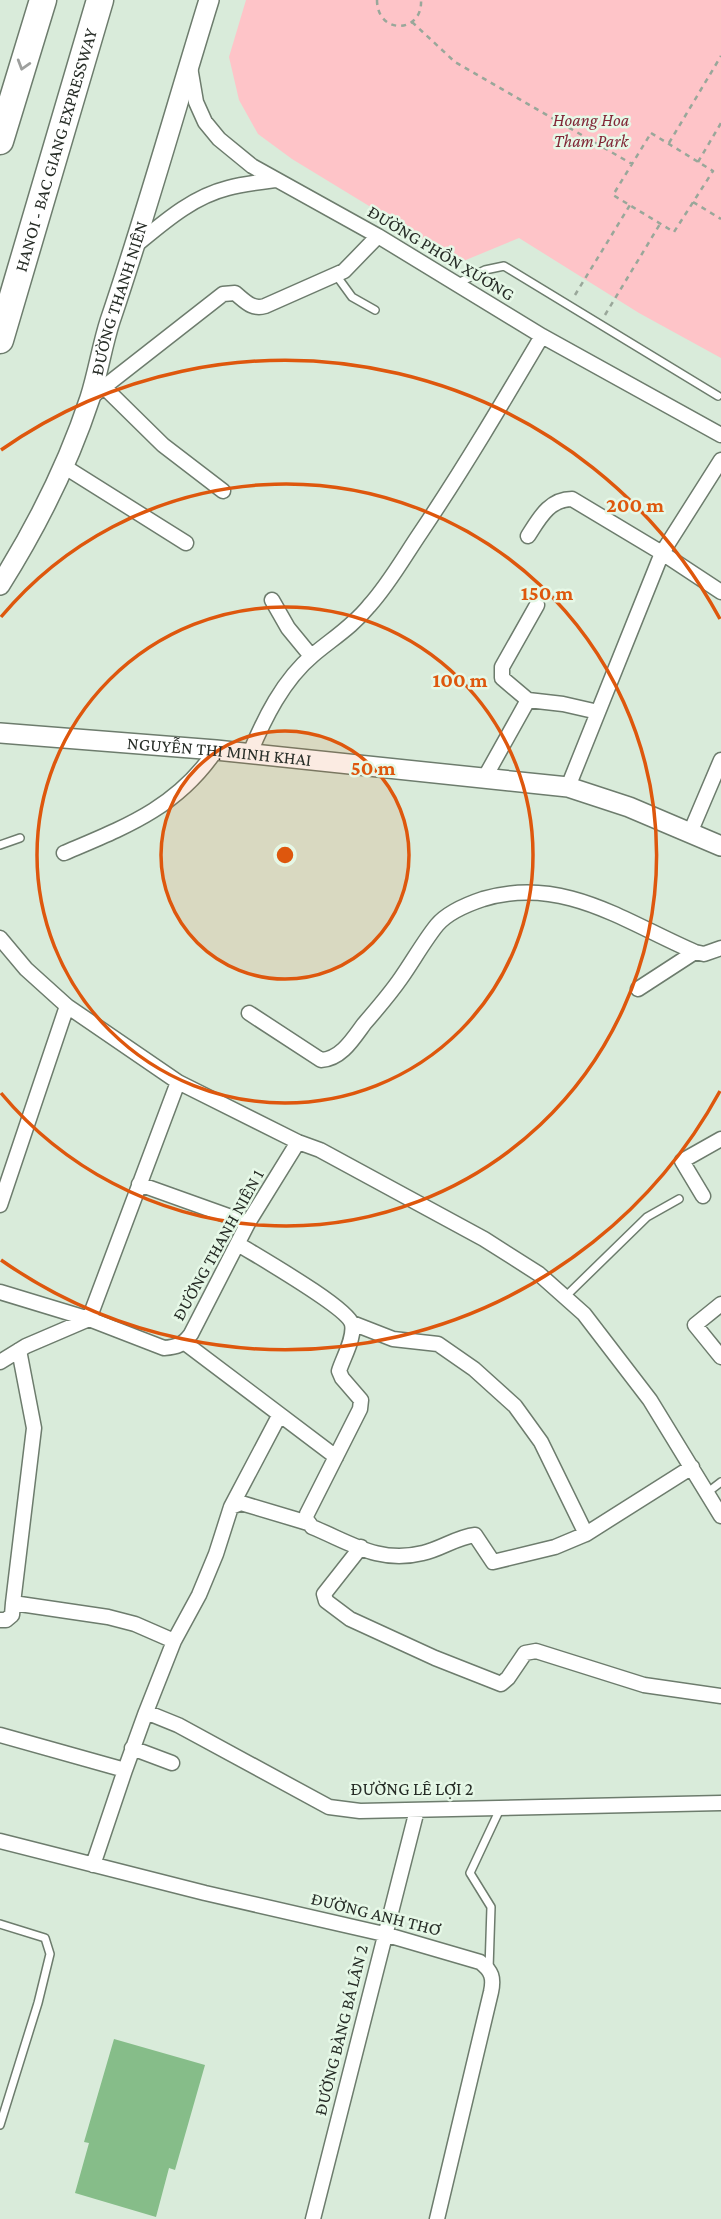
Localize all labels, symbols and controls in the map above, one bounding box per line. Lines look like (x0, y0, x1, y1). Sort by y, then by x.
street label: HANOI - BAC GIANG EXPRESSWAY (11, 26, 101, 274)
one-way arrow (17, 59, 32, 71)
park label: Hoang Hoa Tham Park (553, 110, 630, 151)
street label: ĐƯỜNG PHỒN XƯƠNG (364, 200, 518, 305)
street label: ĐƯỜNG THANH NIÊN (87, 218, 152, 377)
text: 200 m (606, 493, 664, 517)
text: 150 m (521, 581, 574, 605)
text: 100 m (432, 668, 488, 692)
street label: NGUYỄN THỊ MINH KHAI (126, 733, 312, 770)
text: 50 m (351, 756, 396, 780)
centre of rings (273, 843, 297, 867)
street label: ĐƯỜNG THANH NIÊN 1 (168, 1166, 268, 1324)
street label: ĐƯỜNG LÊ LỢI 2 (351, 1779, 473, 1799)
street label: ĐƯỜNG ANH THƠ (309, 1888, 443, 1940)
street label: ĐƯỜNG BÀNG BÁ LÂN 2 (310, 1943, 372, 2117)

